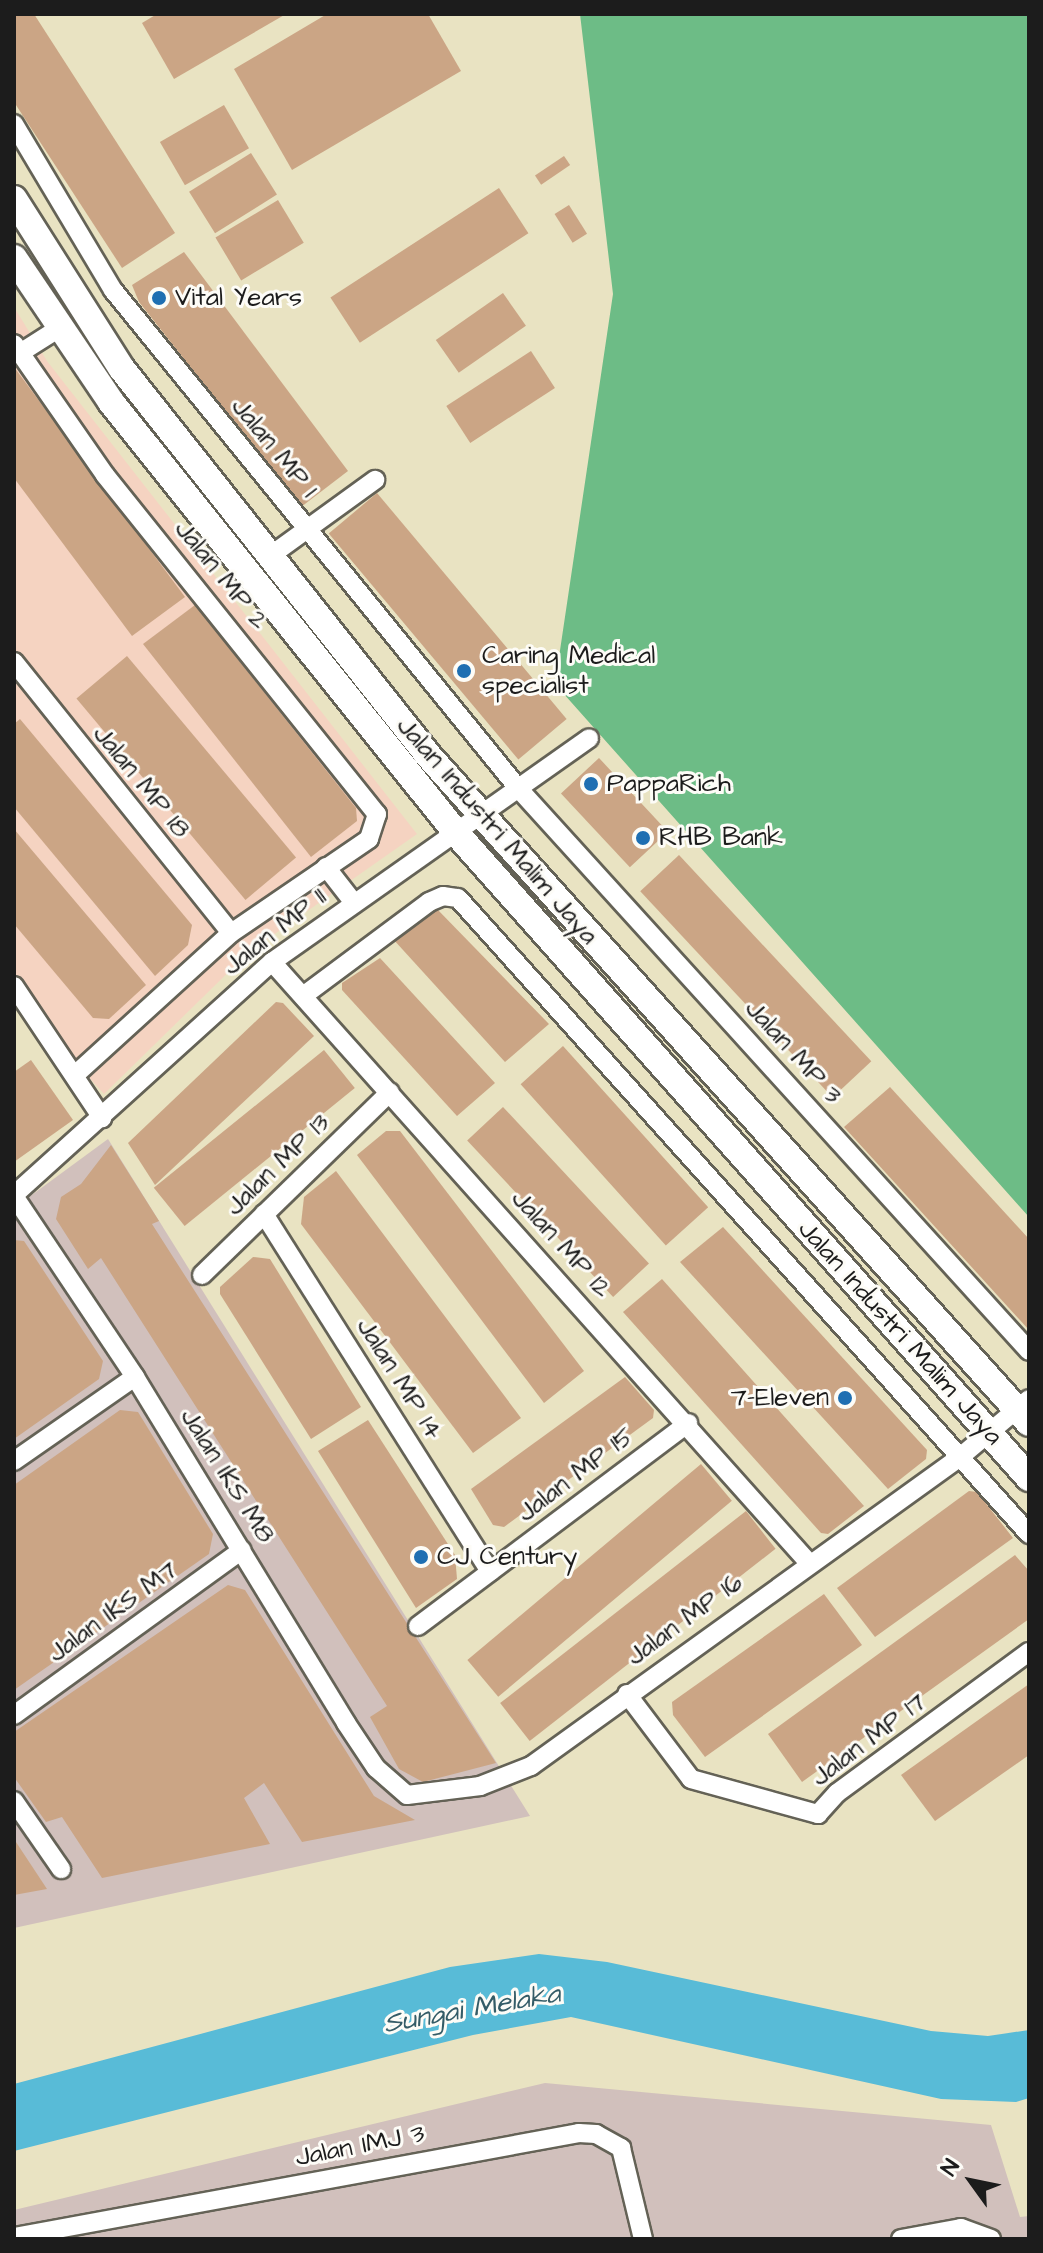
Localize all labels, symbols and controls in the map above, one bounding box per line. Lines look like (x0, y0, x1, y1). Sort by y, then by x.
place label: Vital Years (175, 282, 302, 314)
marker: Vital Years (150, 289, 168, 307)
street label: Jalan MP 1 (224, 392, 324, 504)
street label: Jalan MP 2 (168, 514, 274, 636)
place label: Caring Medical specialist (482, 640, 655, 702)
marker: Caring Medical specialist (453, 660, 475, 682)
street label: Jalan Industri Malim Jaya (390, 711, 604, 951)
street label: Jalan MP 18 (86, 719, 196, 845)
place label: PappaRich (607, 768, 731, 800)
marker: PappaRich (582, 775, 600, 793)
place label: RHB Bank (659, 822, 783, 854)
marker: RHB Bank (634, 829, 652, 847)
street label: Jalan MP 11 (217, 882, 333, 982)
street label: Jalan MP 3 (738, 993, 848, 1111)
street label: Jalan MP 13 (219, 1108, 337, 1222)
street label: Jalan MP 12 (504, 1184, 618, 1304)
street label: Jalan Industri Malim Jaya (791, 1214, 1009, 1452)
street label: Jalan MP 14 (349, 1313, 449, 1445)
place label: 7-Eleven (731, 1382, 829, 1414)
marker: 7-Eleven (836, 1389, 854, 1407)
street label: Jalan IKS M8 (173, 1403, 281, 1549)
street label: Jalan MP 15 (512, 1421, 640, 1529)
place label: CJ Century (437, 1541, 577, 1573)
marker: CJ Century (412, 1548, 430, 1566)
street label: Jalan IKS M7 (42, 1555, 184, 1669)
street label: Jalan MP 16 (621, 1567, 749, 1673)
street label: Jalan MP 17 (805, 1687, 933, 1793)
water label: Sungai Melaka (381, 1977, 563, 2041)
street label: Jalan IMJ 3 (293, 2118, 427, 2174)
north arrow (931, 2141, 1011, 2221)
text: N (934, 2153, 967, 2182)

